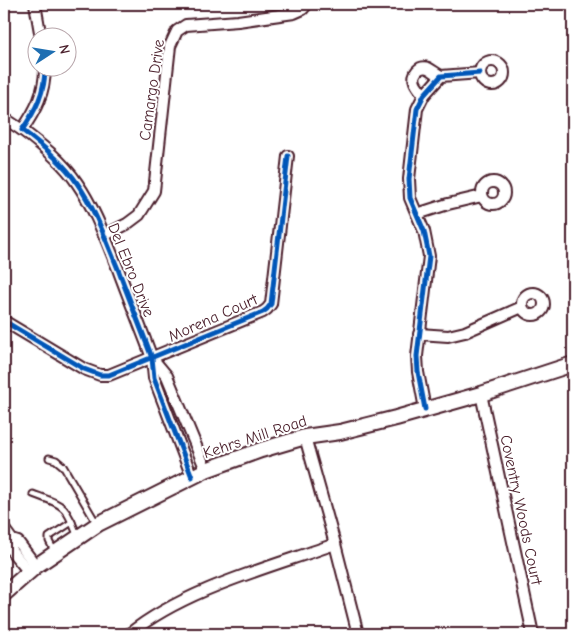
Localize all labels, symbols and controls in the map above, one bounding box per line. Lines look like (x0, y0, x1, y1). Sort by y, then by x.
north arrow (28, 28, 78, 78)
street label: Camargo Drive (136, 38, 168, 142)
text: N (55, 43, 73, 56)
street label: Del Ebro Drive (104, 221, 158, 319)
street label: Morena Court (166, 290, 261, 346)
street label: Kehrs Mill Road (201, 412, 309, 462)
street label: Coventry Woods Court (496, 433, 546, 587)

